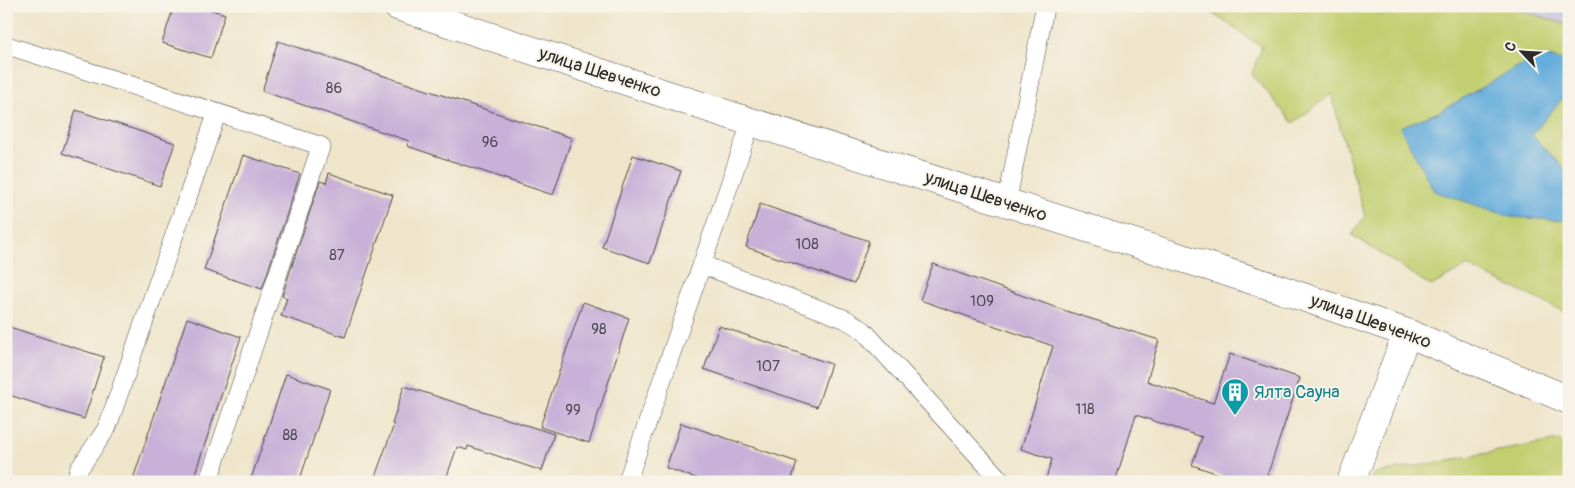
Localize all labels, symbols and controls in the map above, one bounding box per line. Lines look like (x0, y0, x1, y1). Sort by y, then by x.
north arrow (1498, 28, 1548, 78)
text: С (1501, 39, 1520, 54)
street label: улица Шевченко (535, 42, 664, 103)
house number: 86 (326, 79, 342, 98)
house number: 96 (482, 133, 498, 152)
street label: улица Шевченко (921, 166, 1050, 227)
house number: 108 (795, 235, 819, 254)
house number: 87 (329, 246, 345, 265)
street label: улица Шевченко (1306, 289, 1435, 354)
house number: 109 (970, 292, 994, 311)
house number: 98 (591, 320, 607, 339)
house number: 107 (756, 357, 780, 376)
building icon: Ялта Сауна (1220, 377, 1250, 416)
place label: Ялта Сауна (1254, 381, 1340, 404)
house number: 118 (1075, 400, 1095, 419)
house number: 99 (565, 401, 581, 420)
house number: 88 (282, 426, 298, 445)

